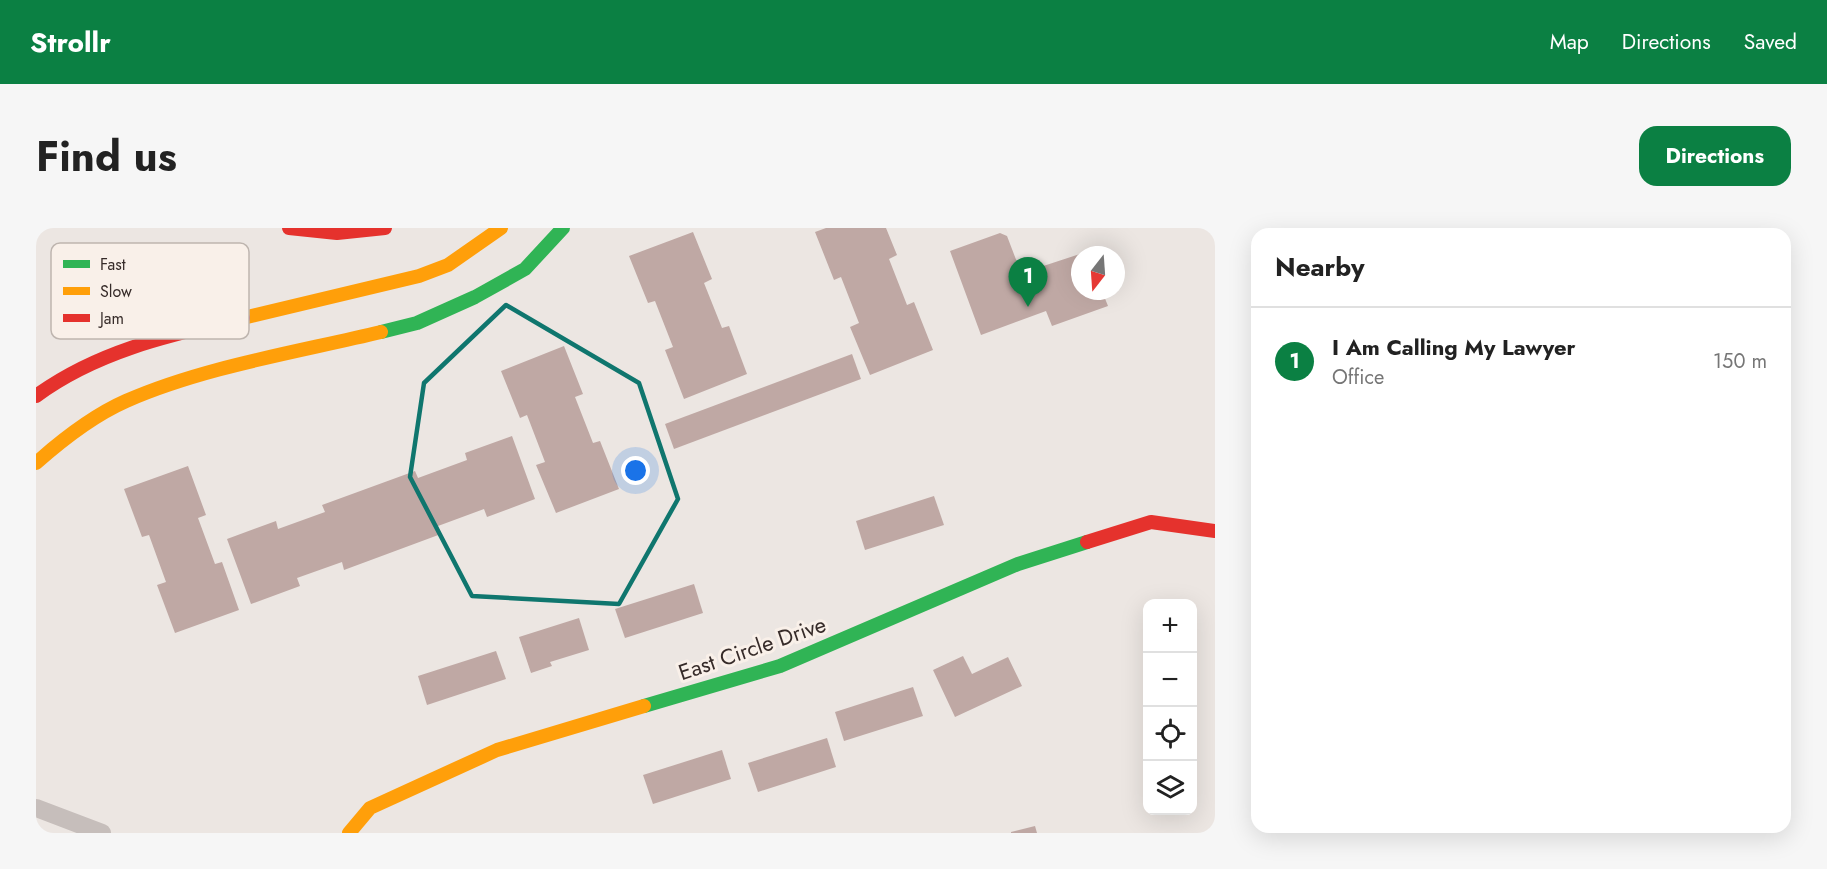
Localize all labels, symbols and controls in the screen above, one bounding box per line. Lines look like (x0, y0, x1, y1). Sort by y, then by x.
text: Strollr (30, 22, 111, 63)
text: Map (1550, 27, 1589, 57)
text: Directions (1622, 27, 1711, 57)
text: Saved (1744, 27, 1797, 57)
text: Find us (36, 126, 177, 187)
button: Directions (1639, 126, 1791, 186)
legend (51, 243, 249, 339)
north arrow (1071, 246, 1125, 300)
text: Nearby (1275, 248, 1364, 286)
text: Fast (100, 253, 126, 276)
pin: 1 (1008, 257, 1048, 307)
text: Slow (100, 280, 132, 303)
text: Jam (98, 307, 124, 330)
text: I Am Calling My Lawyer (1332, 331, 1576, 363)
text: 1 (1289, 347, 1300, 376)
text: 150 m (1713, 347, 1767, 376)
text: Office (1332, 363, 1384, 392)
your location (621, 456, 650, 485)
map controls (1143, 599, 1197, 815)
button: + (1143, 599, 1197, 653)
street label: East Circle Drive (674, 608, 830, 688)
button: − (1143, 653, 1197, 707)
button: locate (1143, 707, 1197, 761)
button: layers (1143, 761, 1197, 815)

